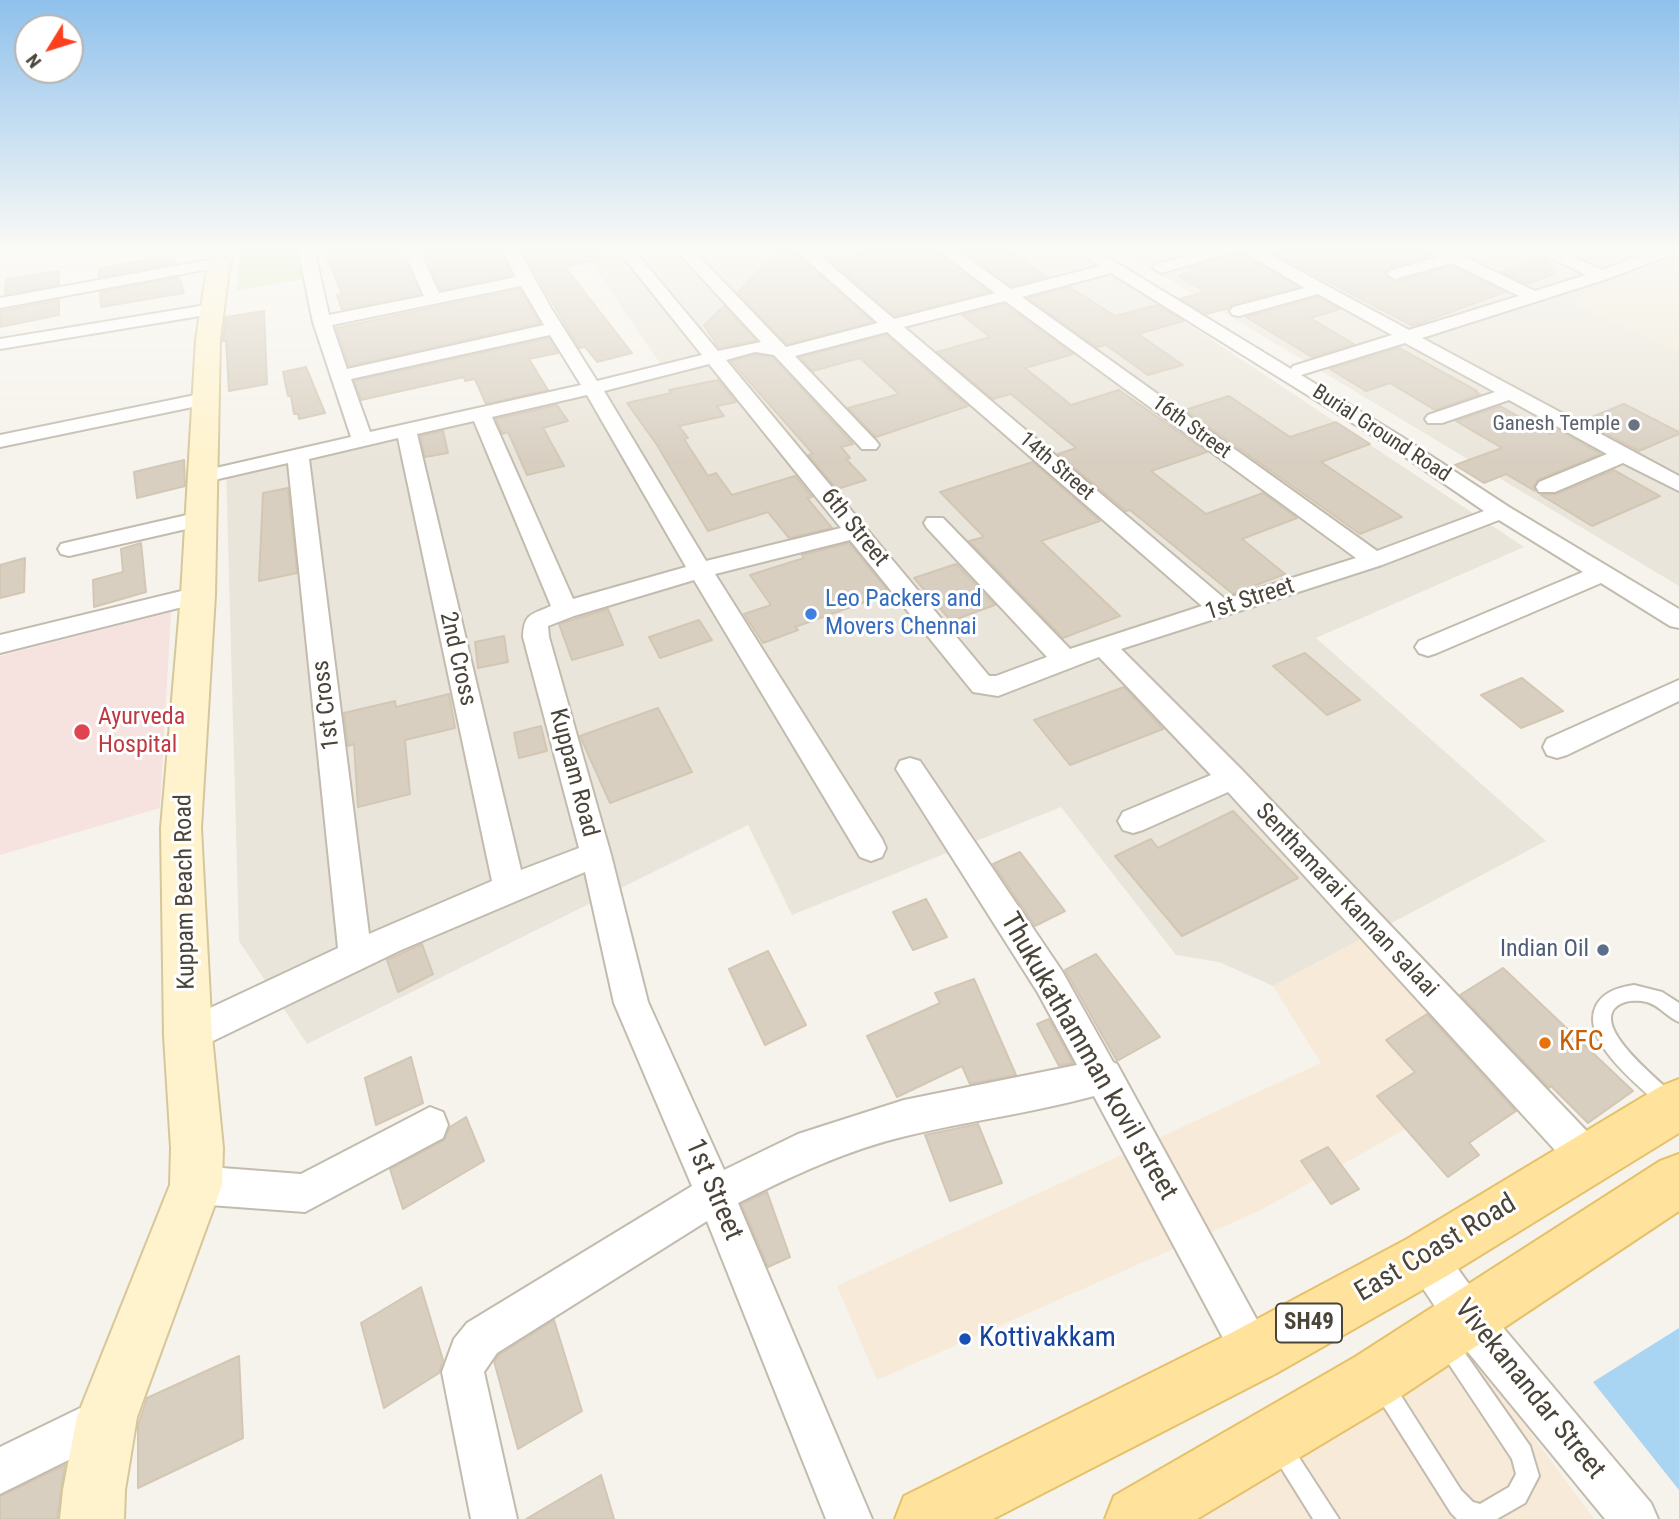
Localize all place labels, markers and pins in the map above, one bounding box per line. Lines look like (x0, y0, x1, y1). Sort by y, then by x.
place label: Ganesh Temple (1492, 412, 1620, 438)
marker: Ganesh Temple (1626, 417, 1642, 433)
place label: Leo Packers and Movers Chennai (825, 586, 982, 642)
marker: Leo Packers and Movers Chennai (803, 606, 819, 622)
place label: Ayurveda Hospital (98, 704, 185, 760)
marker: Ayurveda Hospital (72, 722, 92, 742)
place label: Indian Oil (1500, 936, 1589, 964)
marker: Indian Oil (1595, 942, 1611, 958)
place label: KFC (1559, 1026, 1604, 1060)
marker: KFC (1537, 1035, 1553, 1051)
place label: Kottivakkam (979, 1322, 1116, 1356)
marker: Kottivakkam (957, 1331, 973, 1347)

